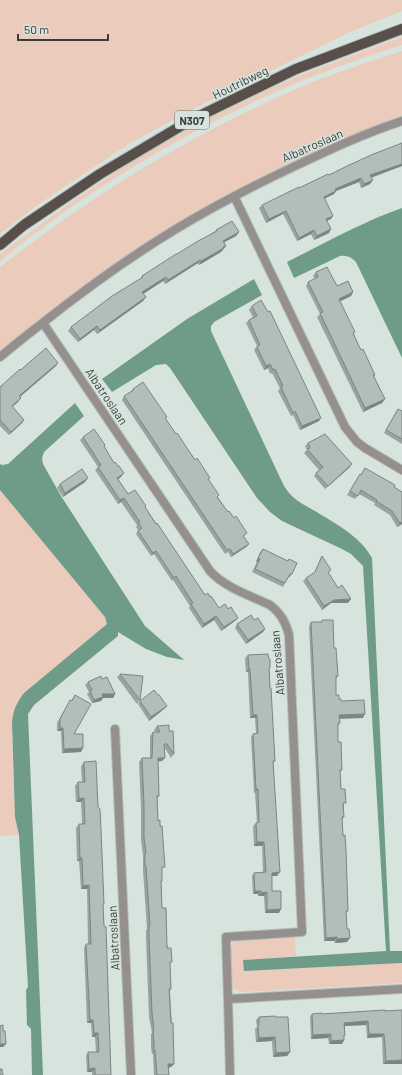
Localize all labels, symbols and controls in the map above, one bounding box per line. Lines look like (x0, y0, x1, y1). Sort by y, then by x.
scale bar (18, 16, 108, 42)
text: 50 m (24, 22, 49, 36)
street label: Houtribweg (210, 62, 270, 102)
road number: N307 (175, 111, 209, 129)
street label: Albatroslaan (279, 125, 345, 165)
street label: Albatroslaan (83, 365, 131, 427)
street label: Albatroslaan (267, 630, 287, 696)
street label: Albatroslaan (104, 905, 122, 971)

